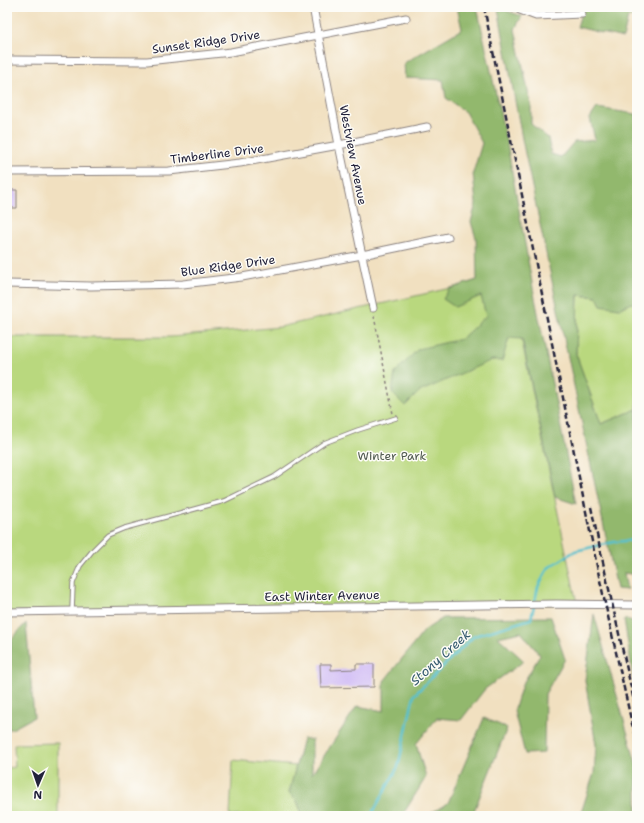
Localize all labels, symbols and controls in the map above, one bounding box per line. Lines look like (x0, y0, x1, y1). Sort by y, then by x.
street label: Sunset Ridge Drive (151, 26, 261, 57)
street label: Westview Avenue (335, 104, 371, 207)
street label: Timberline Drive (169, 140, 265, 168)
street label: Blue Ridge Drive (180, 251, 276, 281)
park label: Winter Park (358, 448, 427, 464)
street label: East Winter Avenue (264, 587, 380, 605)
water label: Stony Creek (406, 625, 475, 689)
north arrow (18, 765, 58, 805)
text: N (33, 787, 42, 802)

